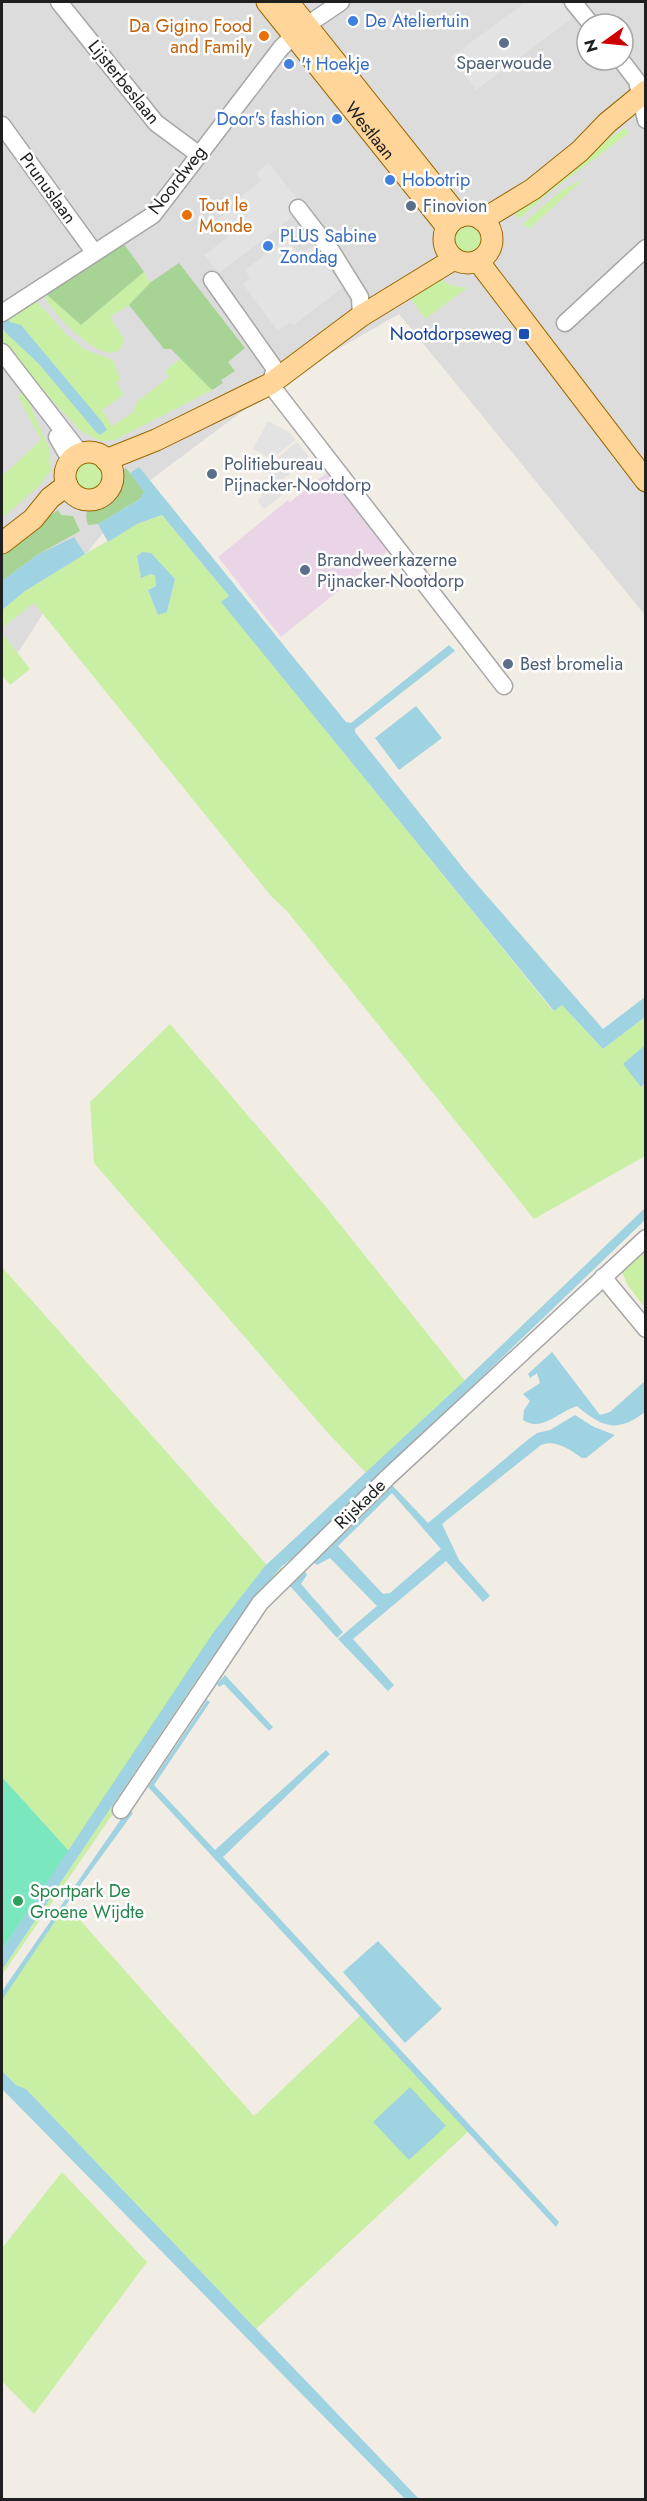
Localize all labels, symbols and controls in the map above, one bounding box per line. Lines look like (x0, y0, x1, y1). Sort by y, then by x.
place label: De Ateliertuin (365, 8, 470, 34)
north arrow (575, 12, 635, 72)
place label: Da Gigino Food and Family (129, 13, 252, 60)
marker: De Ateliertuin (346, 14, 360, 28)
marker: Da Gigino Food and Family (257, 29, 271, 43)
street label: Lijsterbeslaan (82, 34, 166, 130)
marker: Spaerwoude (497, 36, 511, 50)
text: N (578, 37, 604, 55)
place label: Spaerwoude (456, 50, 552, 76)
place label: 't Hoekje (301, 51, 370, 77)
marker: 't Hoekje (282, 57, 296, 71)
street label: Westlaan (339, 96, 402, 166)
place label: Door's fashion (216, 106, 325, 132)
marker: Door's fashion (330, 112, 344, 126)
street label: Noordweg (142, 140, 212, 220)
street label: Prunuslaan (13, 147, 83, 229)
place label: Hobotrip (402, 167, 470, 193)
marker: Hobotrip (383, 173, 397, 187)
place label: Tout le Monde (199, 192, 252, 239)
place label: Finovion (423, 193, 488, 219)
marker: Finovion (404, 199, 418, 213)
marker: Tout le Monde (180, 208, 194, 222)
place label: PLUS Sabine Zondag (280, 223, 377, 270)
marker: PLUS Sabine Zondag (261, 239, 275, 253)
place label: Nootdorpseweg (390, 321, 512, 347)
marker: Nootdorpseweg (517, 327, 531, 341)
place label: Politiebureau Pijnacker-Nootdorp (224, 451, 371, 498)
marker: Politiebureau Pijnacker-Nootdorp (205, 467, 219, 481)
place label: Brandweerkazerne Pijnacker-Nootdorp (317, 547, 464, 594)
marker: Brandweerkazerne Pijnacker-Nootdorp (298, 563, 312, 577)
place label: Best bromelia (520, 651, 623, 677)
marker: Best bromelia (501, 657, 515, 671)
street label: Rijskade (328, 1473, 392, 1535)
place label: Sportpark De Groene Wijdte (30, 1878, 144, 1925)
marker: Sportpark De Groene Wijdte (11, 1894, 25, 1908)

